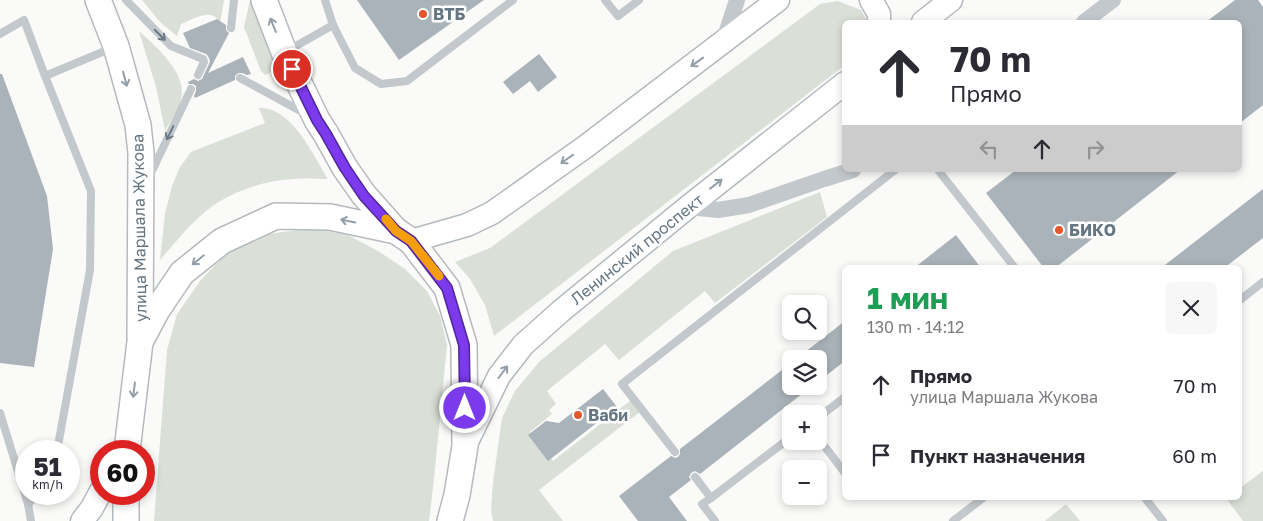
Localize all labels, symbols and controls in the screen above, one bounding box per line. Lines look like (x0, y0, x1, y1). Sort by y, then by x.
place label: ВТБ (433, 4, 466, 24)
marker: ВТБ (417, 8, 429, 20)
one-way arrow (268, 18, 278, 33)
one-way arrow (154, 28, 166, 41)
text: 70 m (950, 38, 1031, 80)
icon: ahead (867, 40, 932, 105)
pin (271, 48, 313, 90)
icon: arrive (278, 55, 306, 83)
one-way arrow (690, 57, 704, 67)
one-way arrow (121, 71, 131, 87)
text: Прямо (950, 80, 1022, 107)
one-way arrow (165, 125, 174, 140)
street label: улица Маршала Жукова (127, 134, 151, 322)
icon: left (975, 135, 1003, 163)
icon: ahead (1028, 135, 1056, 163)
icon: right (1081, 135, 1109, 163)
one-way arrow (560, 154, 574, 164)
one-way arrow (710, 179, 723, 190)
street label: Ленинский проспект (567, 189, 708, 309)
one-way arrow (341, 215, 357, 225)
place label: БИКО (1069, 220, 1116, 240)
marker: БИКО (1053, 224, 1065, 236)
one-way arrow (192, 254, 205, 265)
text: 1 мин (867, 280, 948, 316)
button: close (1165, 282, 1217, 334)
map controls (782, 295, 827, 505)
button: search (782, 295, 827, 340)
text: 130 m · 14:12 (867, 317, 964, 337)
button: layers (782, 350, 827, 395)
text: Прямо (910, 364, 972, 387)
one-way arrow (497, 366, 508, 379)
icon: ahead (867, 371, 895, 399)
text: 70 m (1174, 374, 1217, 397)
position arrow (438, 381, 490, 433)
one-way arrow (129, 382, 139, 398)
text: улица Маршала Жукова (910, 387, 1098, 407)
place label: Ваби (588, 405, 628, 425)
button: + (782, 405, 827, 450)
marker: Ваби (572, 409, 584, 421)
speed limit sign: 60 (90, 440, 155, 505)
icon: arrive (867, 441, 895, 469)
text: Пункт назначения (910, 444, 1085, 467)
text: 60 m (1172, 444, 1217, 467)
text: 51 (33, 451, 62, 482)
button: − (782, 460, 827, 505)
text: km/h (32, 477, 63, 492)

